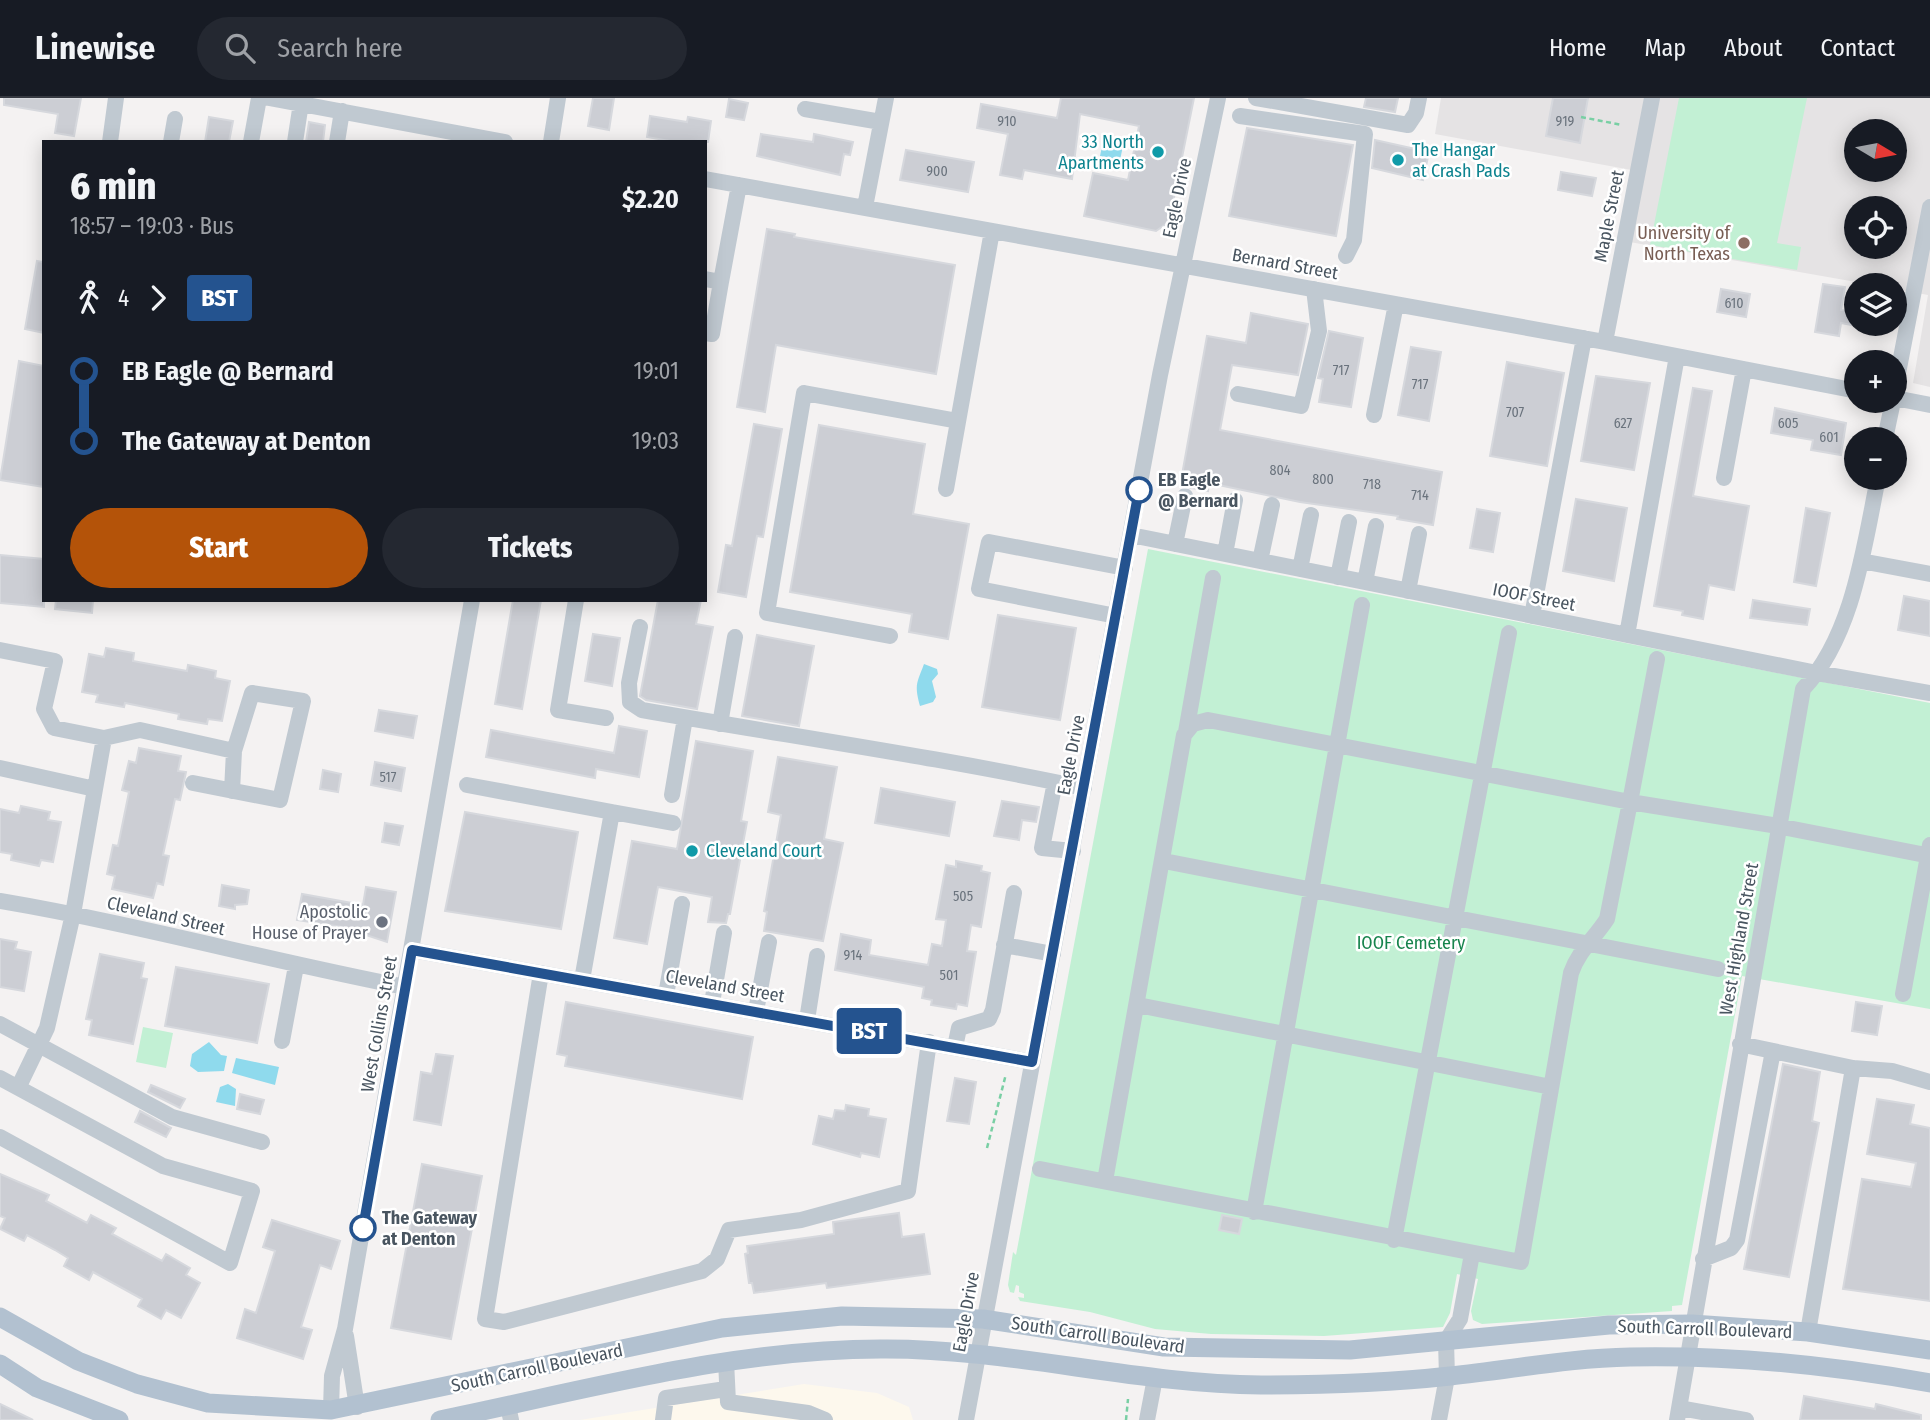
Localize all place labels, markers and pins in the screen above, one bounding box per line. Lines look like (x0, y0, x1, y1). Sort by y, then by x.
place label: 33 North Apartments (1058, 131, 1144, 174)
place label: The Hangar at Crash Pads (1412, 139, 1511, 182)
marker: 33 North Apartments (1150, 144, 1166, 160)
marker: The Hangar at Crash Pads (1390, 152, 1406, 168)
place label: University of North Texas (1637, 222, 1731, 265)
marker: University of North Texas (1736, 235, 1752, 251)
place label: EB Eagle @ Bernard (1158, 469, 1238, 512)
marker: EB Eagle @ Bernard (1126, 477, 1152, 503)
place label: Cleveland Court (706, 840, 822, 862)
marker: Cleveland Court (684, 843, 700, 859)
place label: Apostolic House of Prayer (252, 901, 369, 944)
marker: Apostolic House of Prayer (374, 914, 390, 930)
place label: The Gateway at Denton (382, 1207, 478, 1250)
marker: The Gateway at Denton (350, 1215, 376, 1241)

